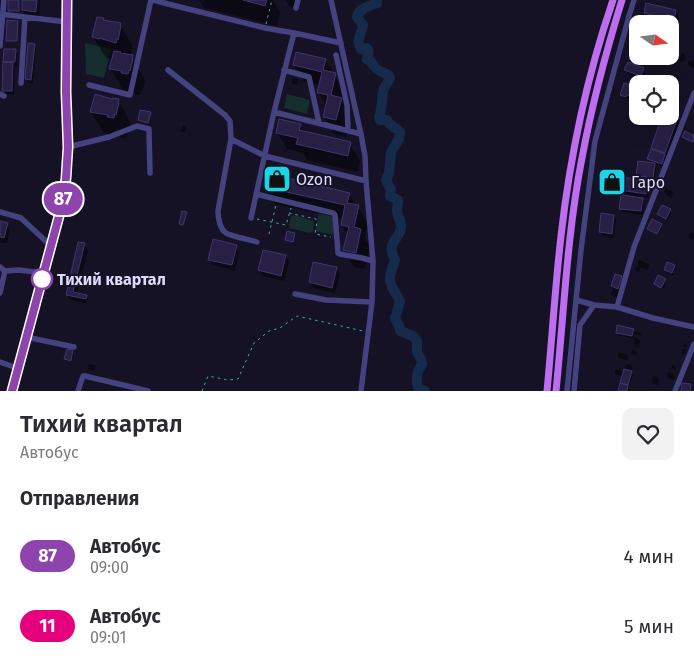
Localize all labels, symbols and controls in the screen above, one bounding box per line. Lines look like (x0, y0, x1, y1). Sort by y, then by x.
north arrow (629, 15, 679, 65)
map controls (629, 15, 679, 125)
button: locate (629, 75, 679, 125)
shop icon: Ozon (262, 164, 292, 194)
shop icon: Гаро (597, 167, 627, 197)
place label: Ozon (296, 170, 333, 189)
place label: Гаро (631, 173, 665, 192)
line badge: 87 (40, 183, 86, 215)
text: 87 (54, 188, 72, 210)
marker: Тихий квартал (31, 268, 53, 290)
place label: Тихий квартал (57, 270, 166, 289)
button: heart (622, 408, 674, 460)
text: Тихий квартал (20, 410, 183, 438)
text: Автобус (20, 443, 79, 462)
text: Отправления (20, 487, 139, 510)
text: Автобус (90, 535, 161, 558)
text: 87 (38, 545, 57, 567)
text: 4 мин (623, 545, 674, 568)
text: 09:00 (90, 558, 129, 577)
text: Автобус (90, 605, 161, 628)
text: 11 (39, 615, 56, 637)
text: 5 мин (624, 615, 674, 638)
text: 09:01 (90, 628, 126, 647)

